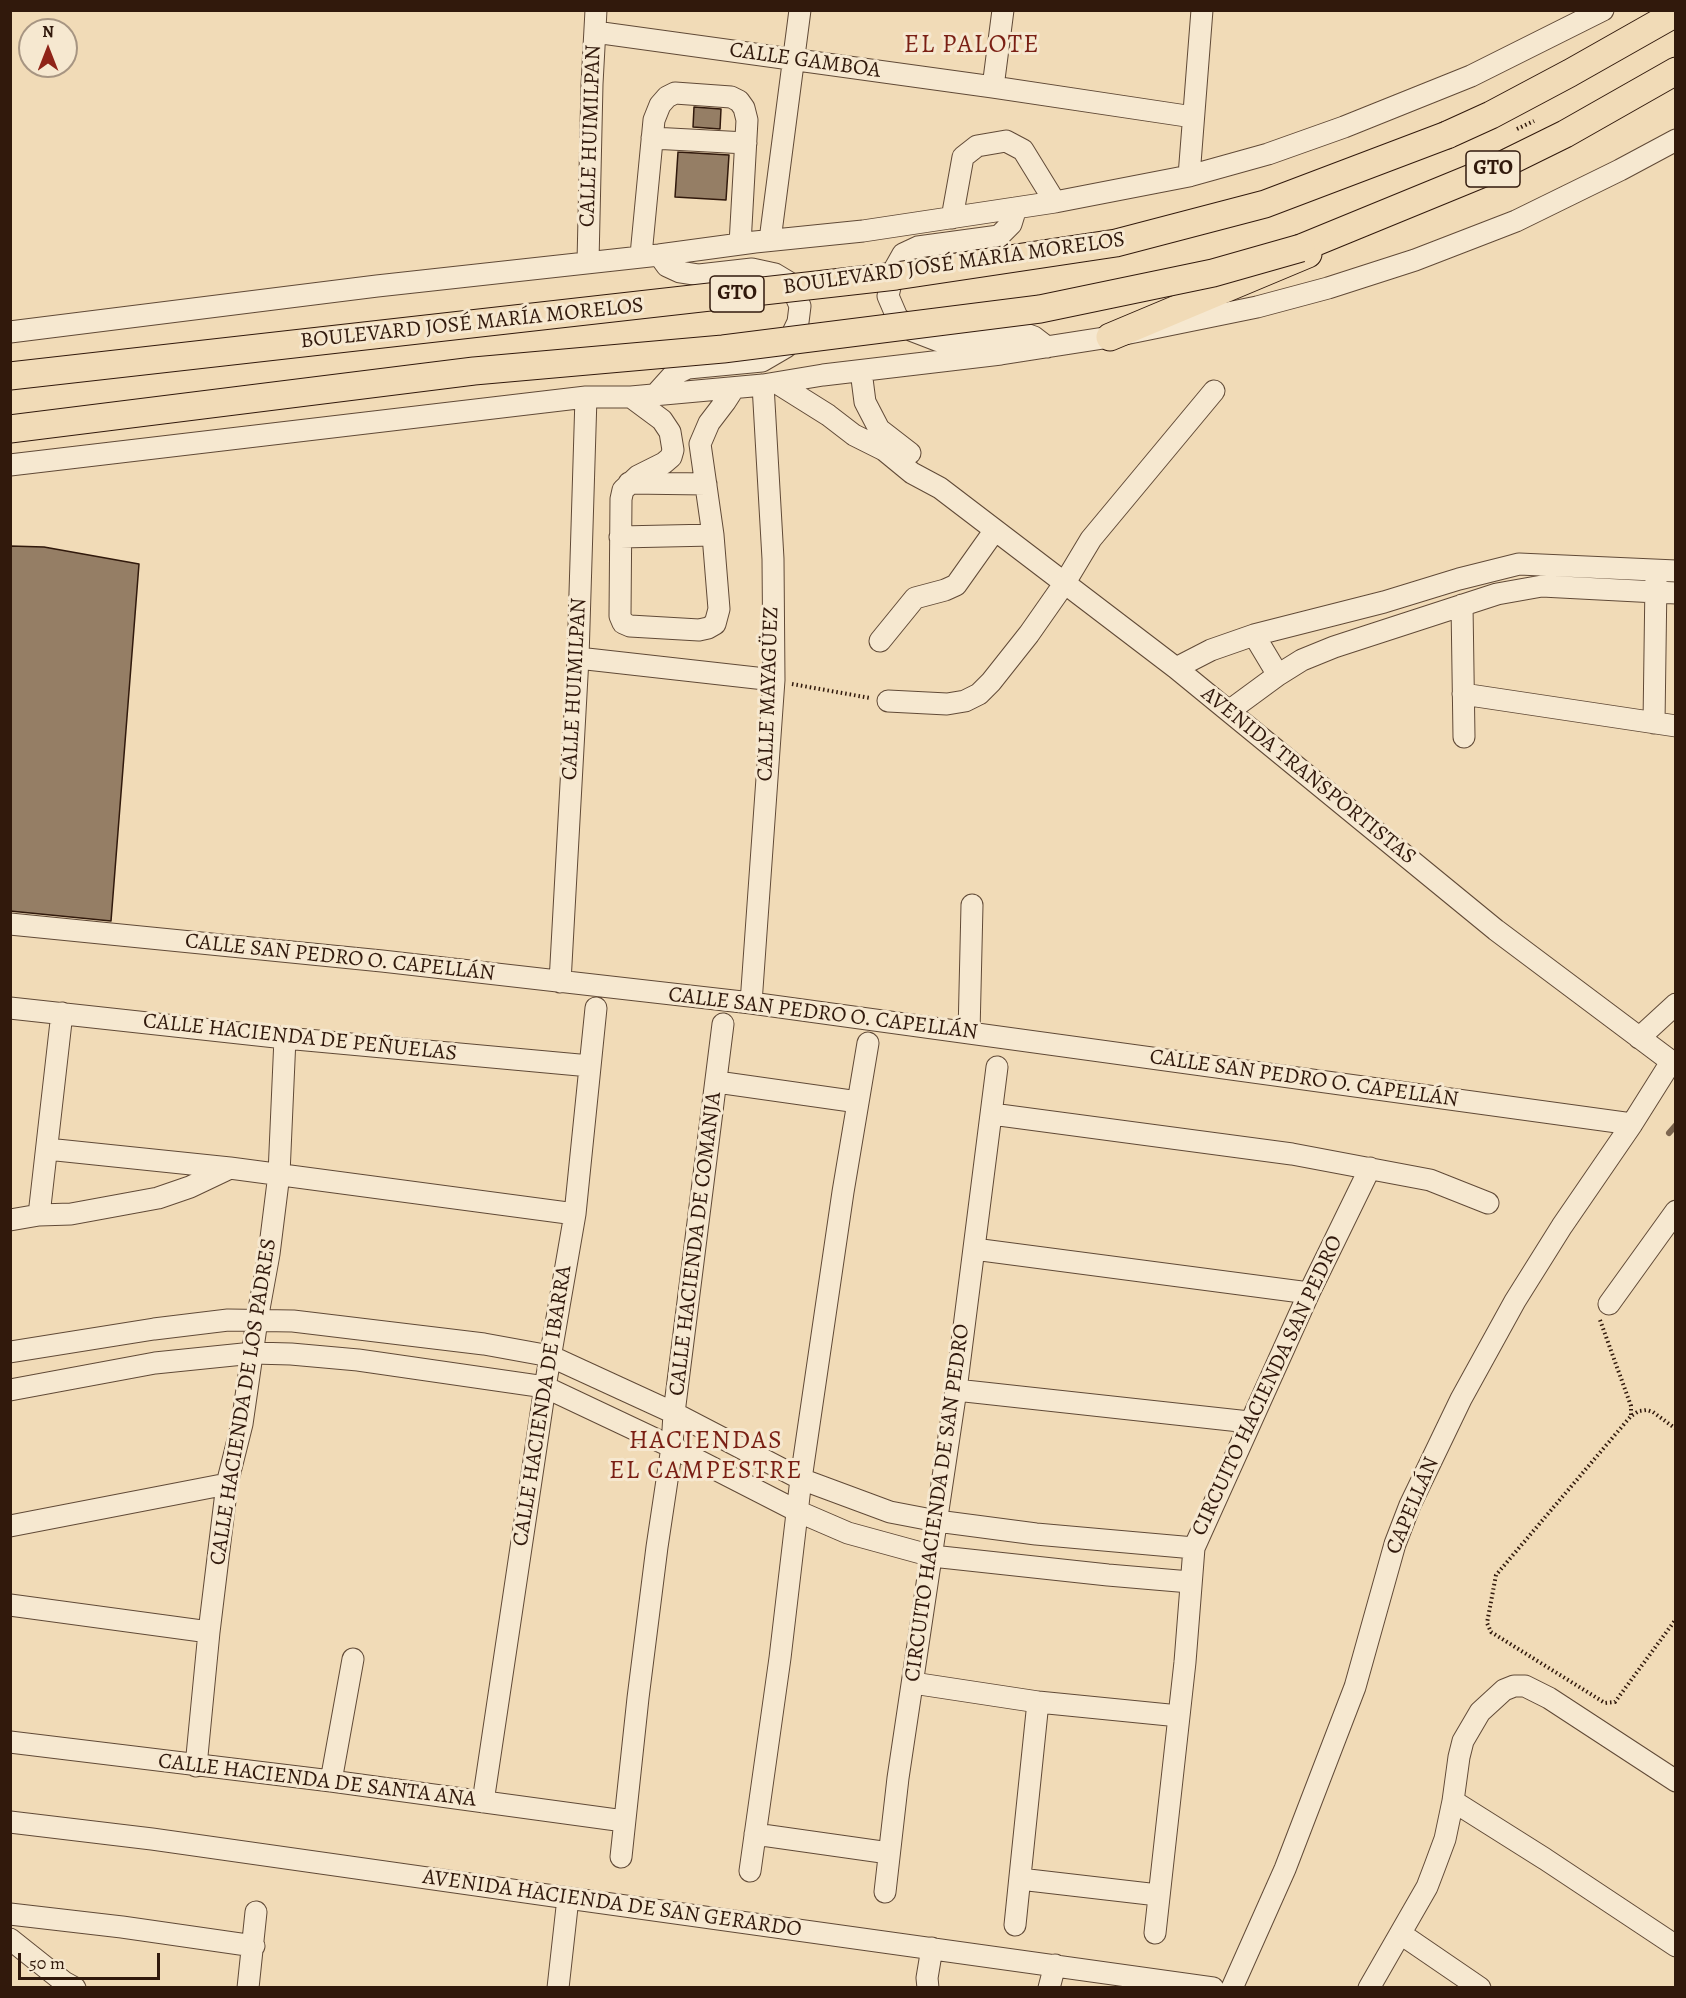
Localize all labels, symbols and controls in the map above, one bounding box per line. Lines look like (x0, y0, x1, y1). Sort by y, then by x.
north arrow (18, 18, 78, 78)
text: N (42, 21, 54, 43)
district label: EL PALOTE (904, 30, 1040, 62)
street label: CALLE GAMBOA (728, 37, 882, 85)
street label: CALLE HUIMILPAN (575, 44, 607, 228)
road number: GTO (1466, 151, 1520, 187)
street label: BOULEVARD JOSÉ MARÍA MORELOS (781, 227, 1127, 301)
road number: GTO (710, 276, 764, 312)
street label: BOULEVARD JOSÉ MARÍA MORELOS (299, 293, 645, 355)
street label: CALLE HUIMILPAN (557, 597, 593, 781)
street label: CALLE MAYAGÜEZ (753, 606, 785, 782)
street label: AVENIDA TRANSPORTISTAS (1195, 681, 1421, 871)
street label: CALLE SAN PEDRO O. CAPELLÁN (184, 929, 496, 987)
street label: CALLE SAN PEDRO O. CAPELLÁN (667, 982, 979, 1046)
street label: CALLE HACIENDA DE PEÑUELAS (142, 1008, 458, 1068)
street label: CALLE SAN PEDRO O. CAPELLÁN (1148, 1044, 1460, 1114)
street label: CALLE HACIENDA DE COMANJA (664, 1091, 728, 1397)
street label: CIRCUITO HACIENDA SAN PEDRO (1187, 1232, 1349, 1540)
street label: CALLE HACIENDA DE LOS PADRES (205, 1237, 283, 1567)
street label: CALLE HACIENDA DE IBARRA (508, 1264, 578, 1548)
street label: CIRCUITO HACIENDA DE SAN PEDRO (900, 1322, 976, 1684)
district label: HACIENDAS EL CAMPESTRE (609, 1426, 803, 1488)
street label: CAPELLÁN (1381, 1454, 1445, 1558)
street label: CALLE HACIENDA DE SANTA ANA (157, 1748, 477, 1814)
street label: AVENIDA HACIENDA DE SAN GERARDO (421, 1864, 803, 1944)
scale bar (21, 1941, 164, 1979)
text: 50 m (29, 1951, 65, 1975)

